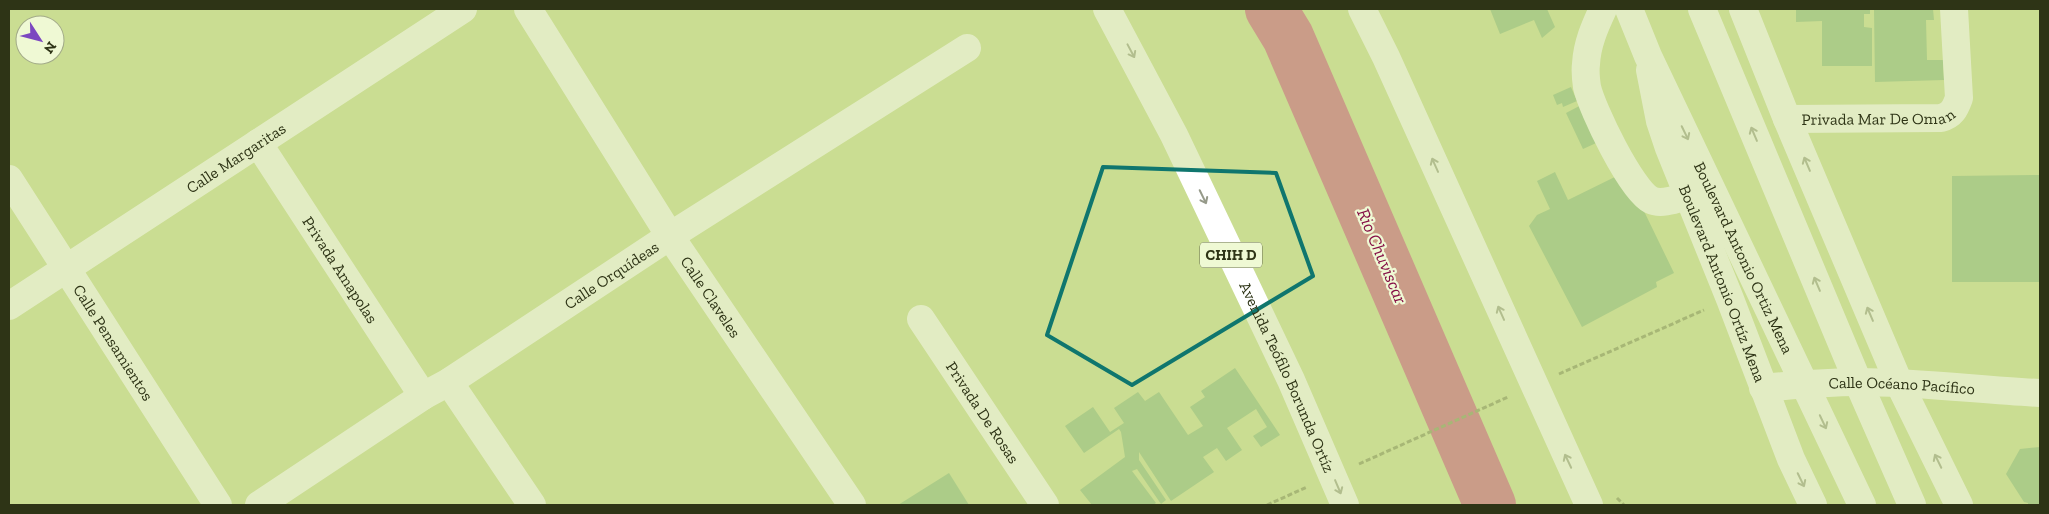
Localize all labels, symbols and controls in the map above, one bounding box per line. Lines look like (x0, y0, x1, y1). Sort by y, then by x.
north arrow (15, 15, 65, 65)
text: N (40, 38, 60, 57)
one-way arrow (1126, 44, 1136, 59)
street label: Privada Mar De Oman (1801, 103, 1959, 128)
street label: Calle Margaritas (183, 118, 289, 197)
one-way arrow (1681, 125, 1690, 140)
one-way arrow (1749, 127, 1759, 142)
one-way arrow (1801, 157, 1811, 172)
one-way arrow (1429, 158, 1439, 173)
street label: Boulevard Antonio Ortiz Mena (1690, 159, 1798, 357)
street label: Boulevard Antonio Ortíz Mena (1675, 182, 1770, 385)
one-way arrow (1199, 189, 1208, 204)
water label: Rio Chuviscar (1352, 205, 1412, 308)
street label: Privada Amapolas (299, 212, 382, 326)
street label: Calle Orquídeas (561, 237, 662, 313)
road number: CHIH D (1200, 242, 1262, 268)
street label: Calle Claveles (677, 252, 745, 341)
one-way arrow (1811, 277, 1821, 292)
street label: Avenida Teófilo Borunda Ortíz (1236, 278, 1339, 475)
street label: Calle Pensamientos (69, 281, 158, 404)
one-way arrow (1496, 306, 1506, 321)
one-way arrow (1864, 307, 1874, 322)
street label: Privada De Rosas (942, 358, 1024, 467)
street label: Calle Océano Pacífico (1828, 372, 1976, 398)
one-way arrow (1819, 414, 1828, 429)
one-way arrow (1563, 454, 1573, 469)
one-way arrow (1933, 454, 1943, 469)
one-way arrow (1796, 472, 1806, 487)
one-way arrow (1333, 479, 1343, 494)

